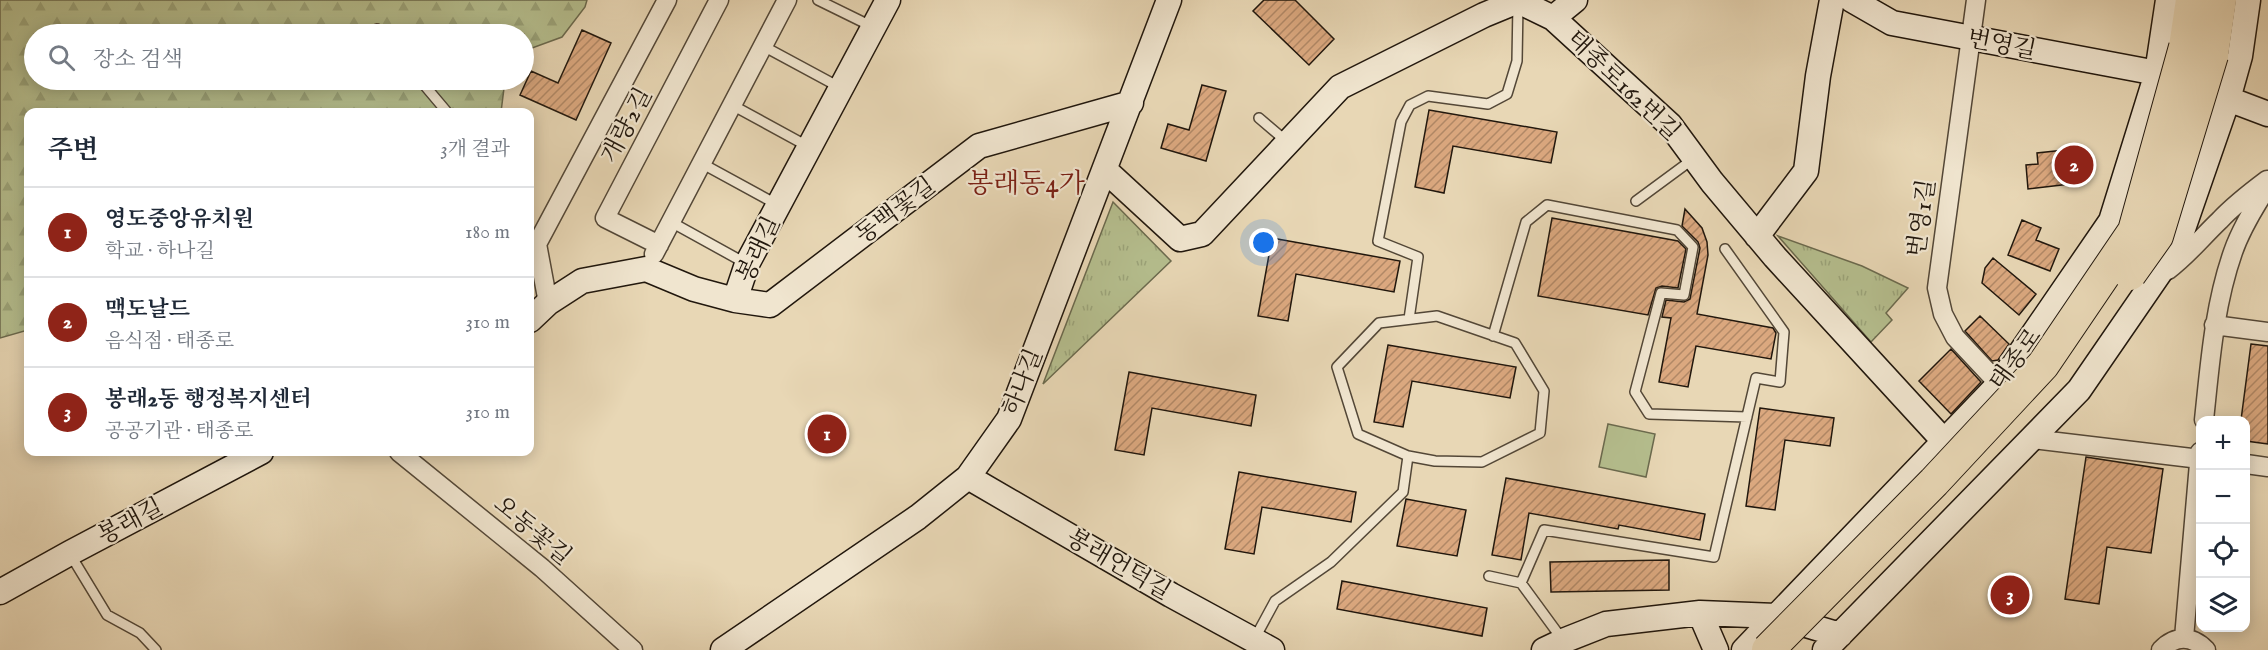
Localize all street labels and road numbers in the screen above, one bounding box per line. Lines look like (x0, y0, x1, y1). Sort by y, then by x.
street label: 태종로162번길 (1560, 24, 1686, 148)
street label: 번영길 (1965, 24, 2039, 67)
street label: 개량2길 (595, 83, 660, 169)
street label: 동백꽃길 (850, 171, 942, 251)
street label: 번영1길 (1902, 177, 1943, 259)
street label: 봉래길 (731, 212, 788, 288)
street label: 태종로 (1983, 323, 2049, 397)
street label: 하나길 (996, 345, 1051, 421)
street label: 오동꽃길 (487, 489, 578, 573)
street label: 봉래길 (93, 492, 169, 552)
street label: 봉래언덕길 (1060, 523, 1176, 608)

